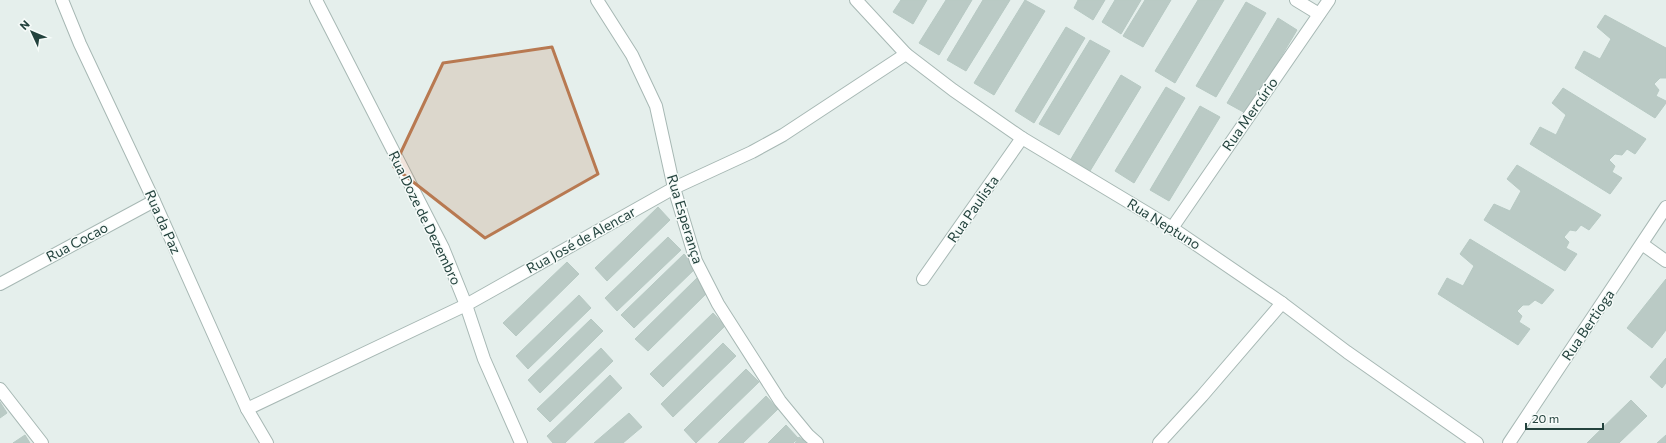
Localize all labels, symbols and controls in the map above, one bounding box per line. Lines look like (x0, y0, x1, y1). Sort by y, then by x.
north arrow (12, 12, 52, 52)
text: N (17, 17, 32, 32)
street label: Rua Mercúrio (1218, 74, 1281, 154)
street label: Rua Doze de Dezembro (386, 148, 465, 288)
street label: Rua Esperança (664, 172, 707, 266)
street label: Rua Paulista (943, 172, 1002, 245)
street label: Rua da Paz (142, 187, 185, 256)
street label: Rua Neptuno (1124, 194, 1204, 253)
street label: Rua José de Alencar (523, 202, 639, 277)
street label: Rua Cocao (43, 218, 111, 265)
street label: Rua Bertioga (1558, 286, 1617, 363)
scale bar (1526, 405, 1603, 431)
text: 20 m (1532, 411, 1559, 425)

